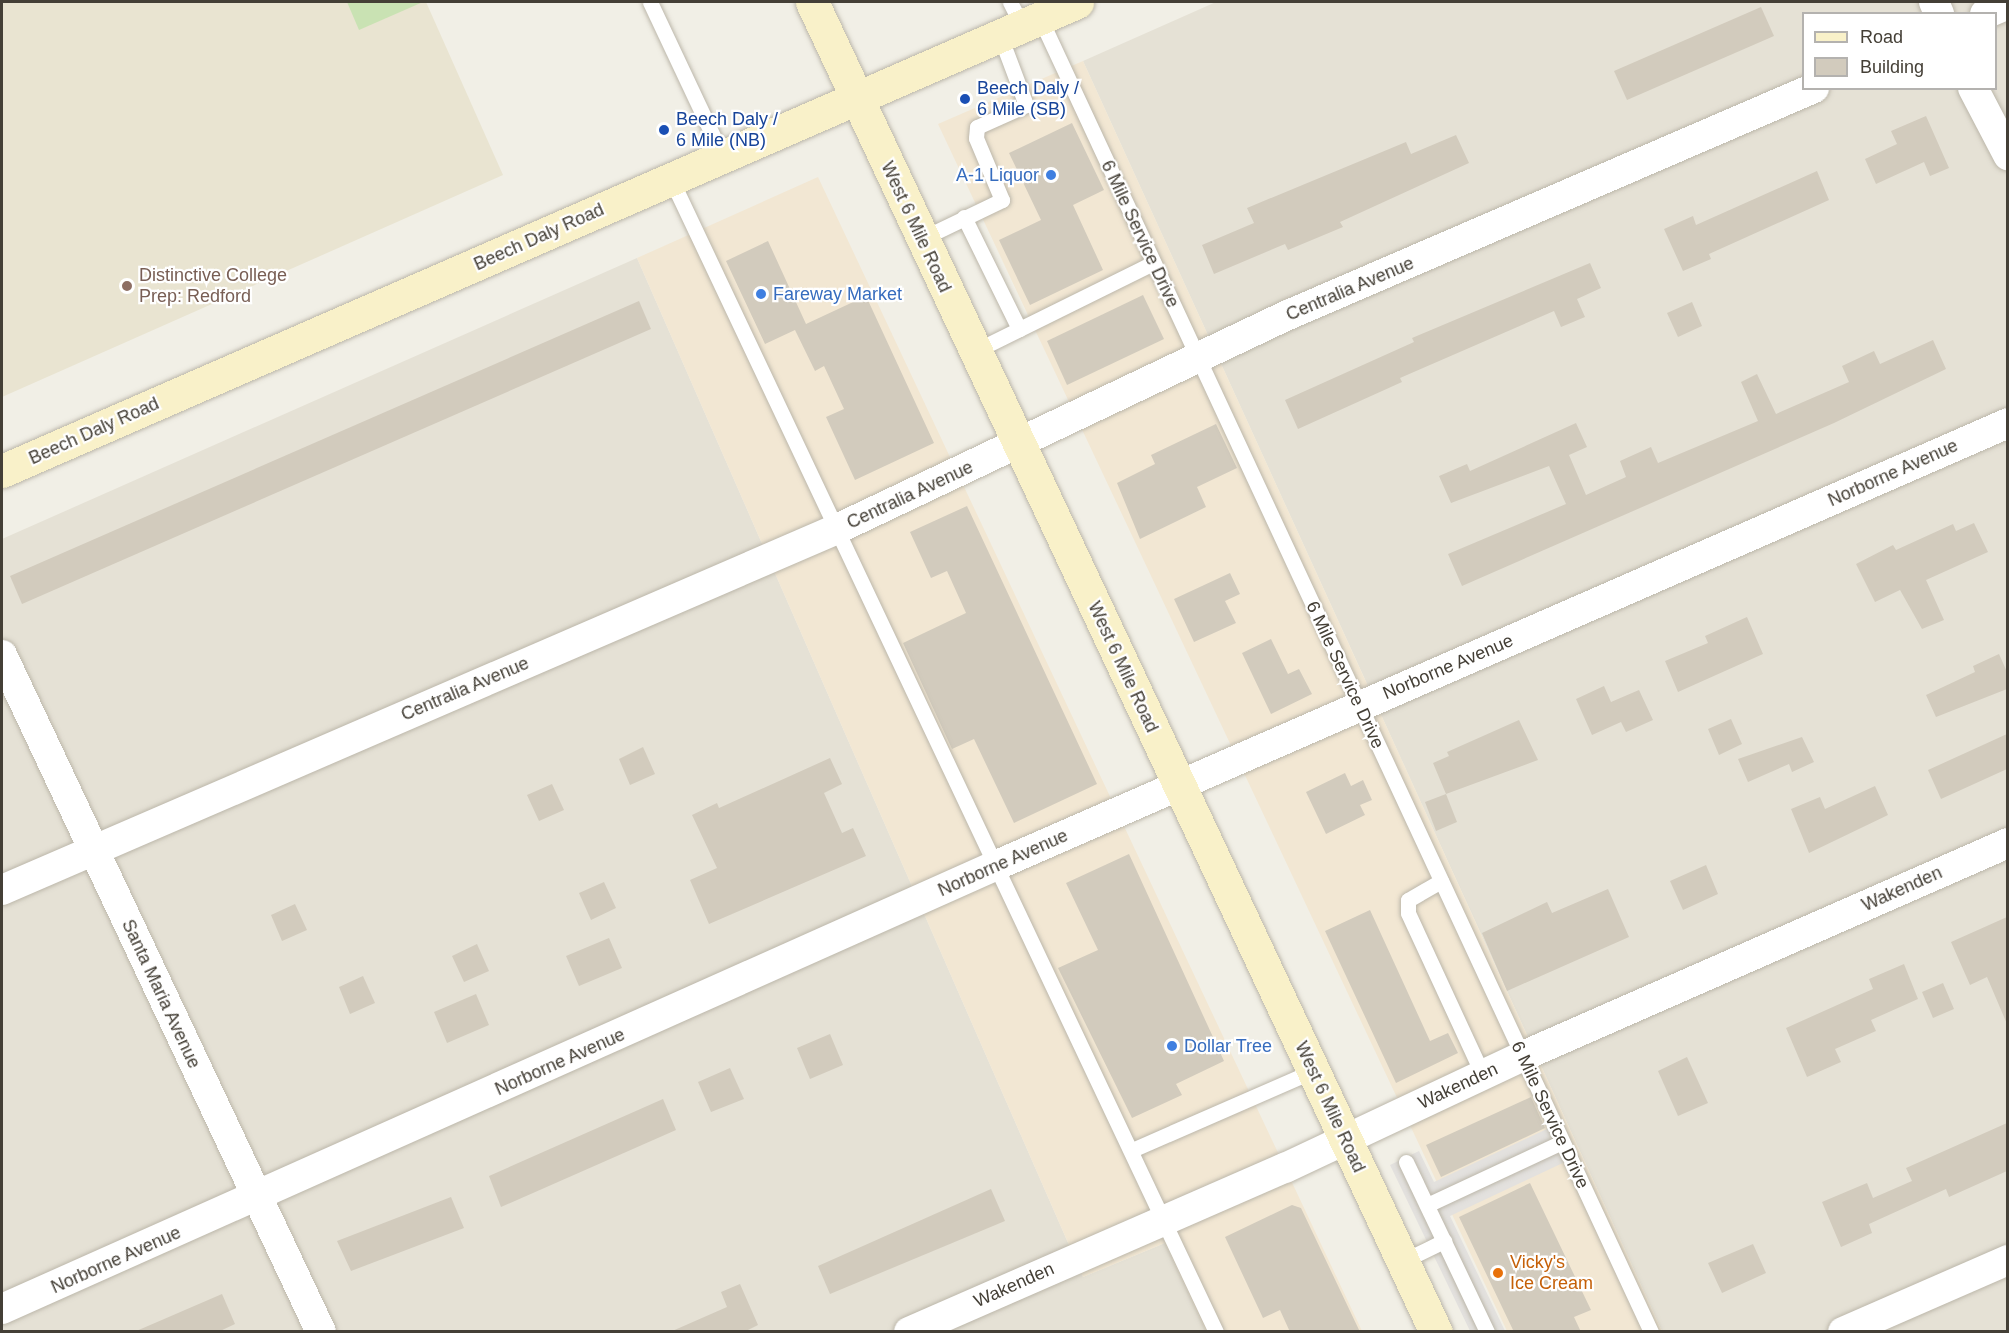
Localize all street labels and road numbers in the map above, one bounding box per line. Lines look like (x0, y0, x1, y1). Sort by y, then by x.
street label: 6 Mile Service Drive (1096, 157, 1184, 311)
street label: West 6 Mile Road (876, 158, 956, 296)
street label: Beech Daly Road (471, 199, 607, 275)
street label: Centralia Avenue (1282, 252, 1418, 326)
street label: Beech Daly Road (26, 393, 162, 469)
street label: Norborne Avenue (1824, 435, 1962, 511)
street label: Centralia Avenue (843, 456, 977, 534)
street label: West 6 Mile Road (1083, 598, 1163, 736)
street label: 6 Mile Service Drive (1301, 598, 1389, 752)
street label: Norborne Avenue (1379, 630, 1517, 704)
street label: Centralia Avenue (397, 652, 533, 726)
street label: Norborne Avenue (934, 825, 1072, 901)
street label: Wakenden (1859, 862, 1945, 916)
street label: Santa Maria Avenue (117, 916, 205, 1072)
street label: Norborne Avenue (491, 1024, 629, 1100)
street label: West 6 Mile Road (1290, 1038, 1370, 1176)
street label: 6 Mile Service Drive (1506, 1038, 1594, 1192)
street label: Wakenden (1415, 1058, 1501, 1114)
street label: Norborne Avenue (47, 1222, 185, 1298)
street label: Wakenden (971, 1258, 1057, 1312)

